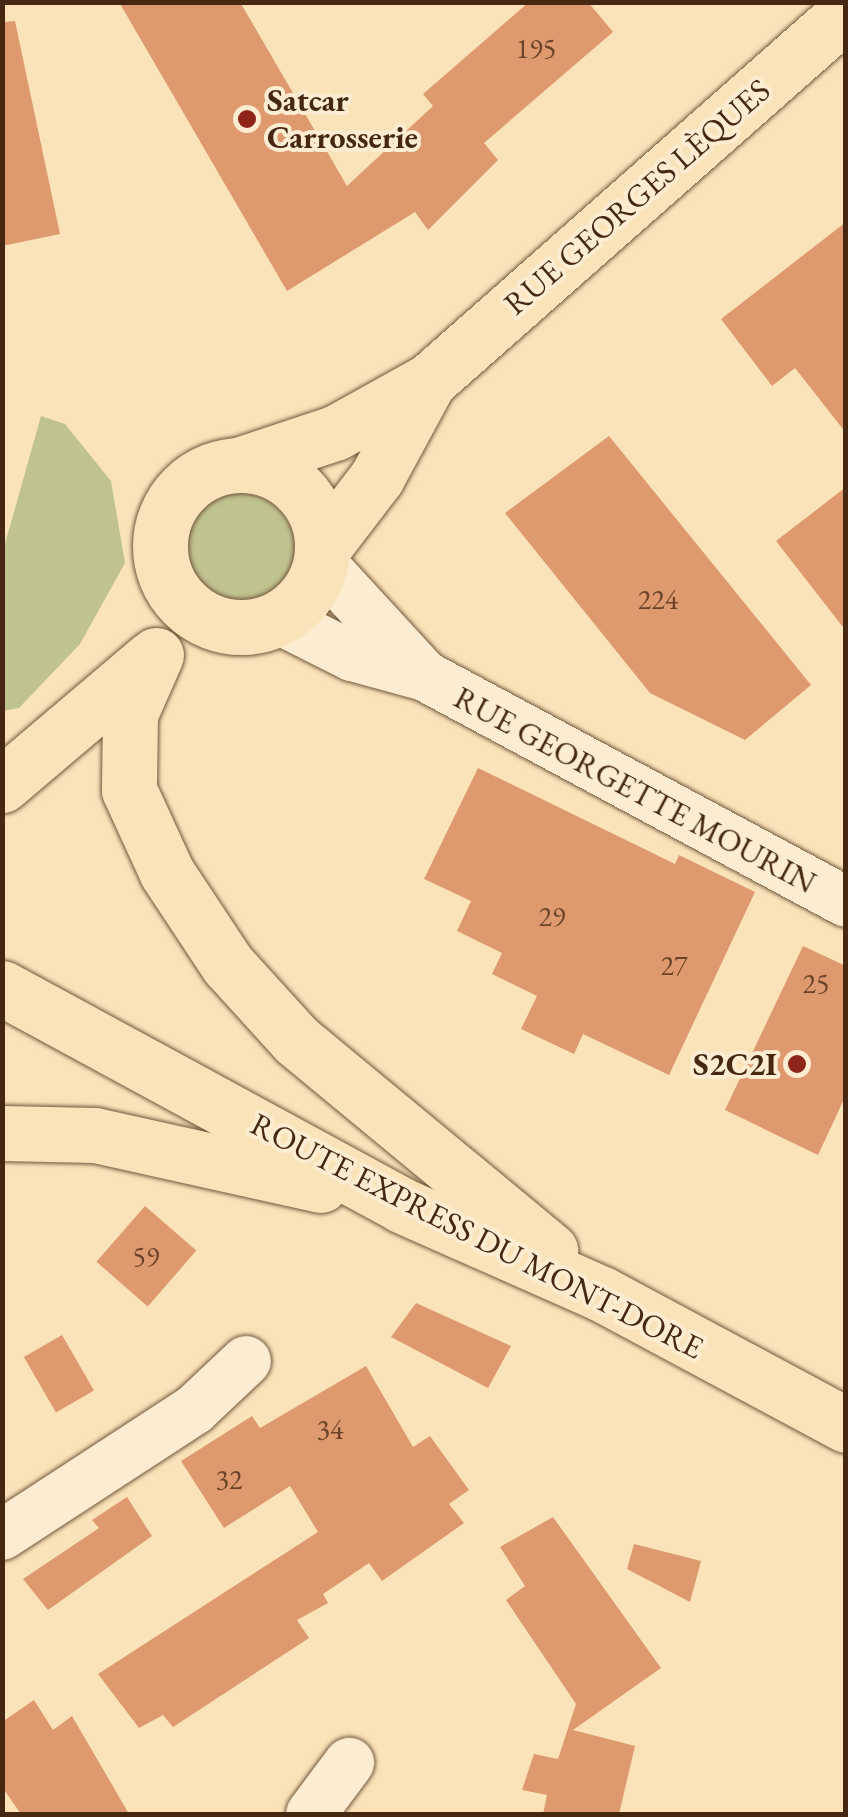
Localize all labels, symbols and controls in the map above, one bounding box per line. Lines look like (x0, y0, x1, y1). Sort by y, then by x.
house number: 195 (516, 31, 556, 65)
street label: RUE GEORGES LÈQUES (496, 71, 778, 323)
place label: Satcar Carrosserie (267, 82, 418, 157)
marker: Satcar Carrosserie (236, 108, 258, 130)
house number: 224 (638, 582, 678, 616)
street label: RUE GEORGETTE MOURIN (448, 678, 822, 902)
house number: 29 (539, 899, 565, 933)
house number: 27 (661, 948, 687, 982)
house number: 25 (803, 966, 829, 1000)
place label: S2C2I (693, 1045, 777, 1083)
marker: S2C2I (786, 1053, 808, 1075)
street label: ROUTE EXPRESS DU MONT-DORE (244, 1105, 710, 1367)
house number: 59 (133, 1239, 159, 1273)
house number: 34 (317, 1412, 343, 1446)
house number: 32 (216, 1462, 242, 1496)

